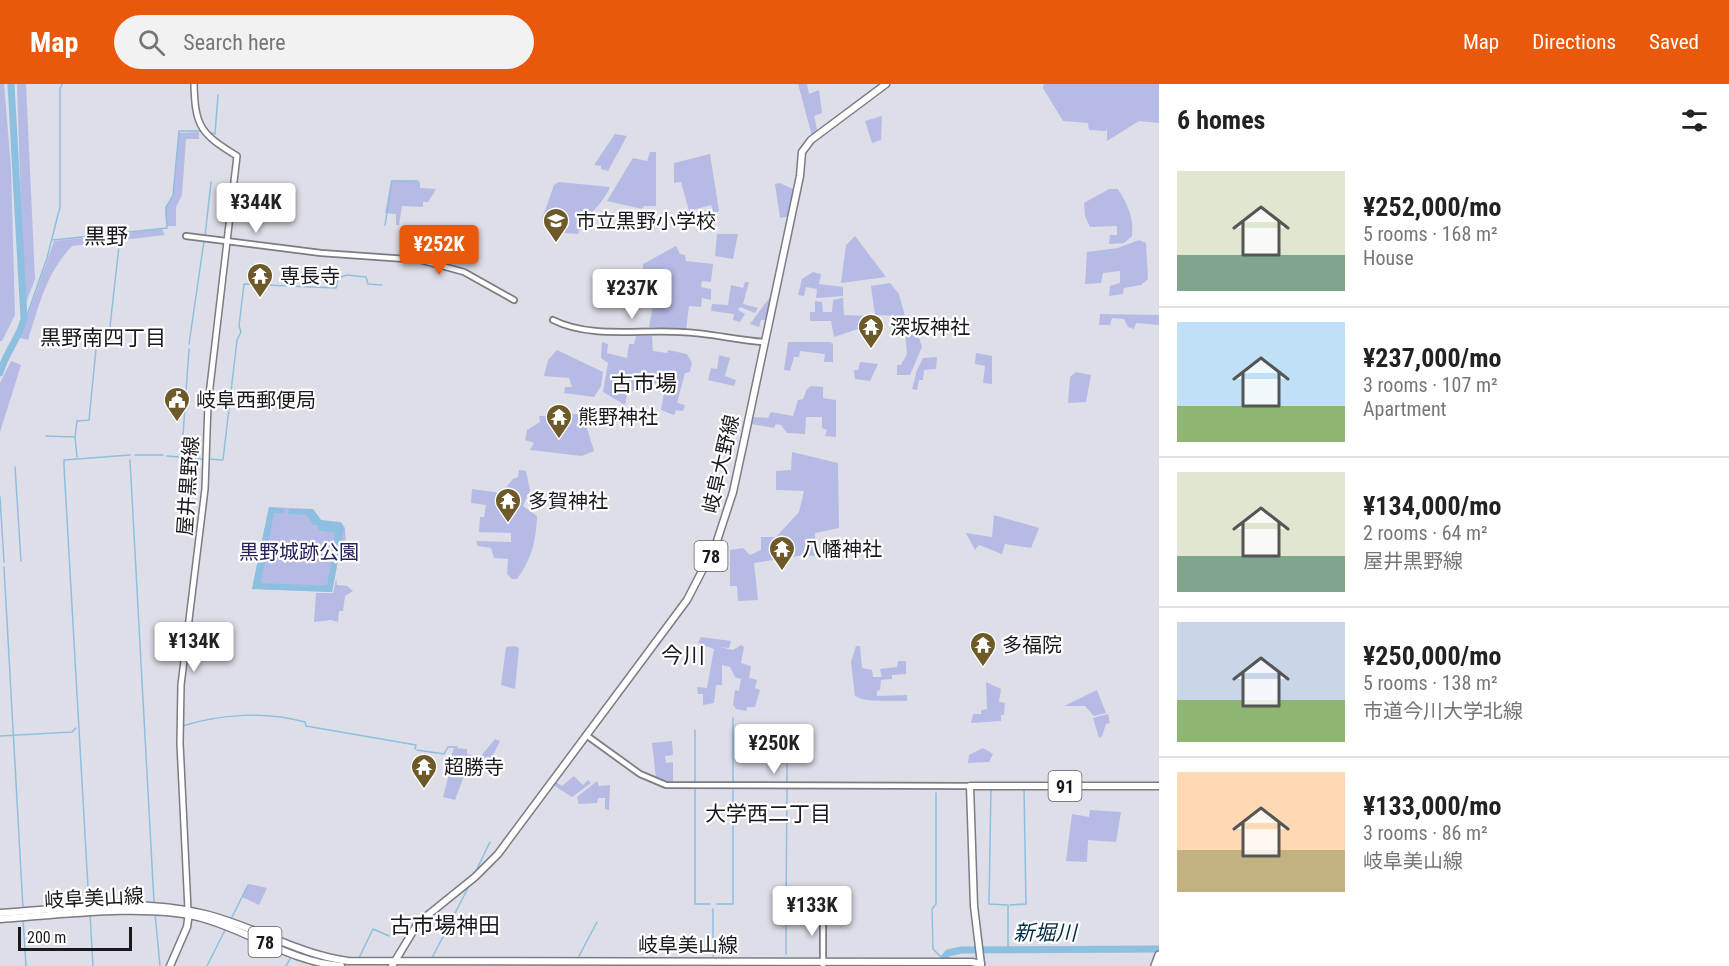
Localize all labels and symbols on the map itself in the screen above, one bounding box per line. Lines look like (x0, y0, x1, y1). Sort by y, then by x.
pin: ¥344K (214, 183, 298, 234)
school or university icon: 市立黒野小学校 (541, 206, 571, 244)
place label: 市立黒野小学校 (576, 209, 716, 233)
district label: 黒野 (84, 224, 128, 249)
pin: ¥252K (397, 225, 481, 276)
temple icon: 専長寺 (245, 261, 275, 299)
place label: 専長寺 (280, 264, 340, 288)
pin: ¥237K (590, 269, 674, 320)
temple icon: 深坂神社 (856, 312, 886, 350)
place label: 深坂神社 (890, 315, 970, 339)
district label: 黒野南四丁目 (40, 326, 166, 350)
district label: 古市場 (611, 371, 677, 396)
public building icon: 岐阜西郵便局 (162, 385, 192, 423)
place label: 岐阜西郵便局 (196, 388, 316, 412)
temple icon: 熊野神社 (544, 402, 574, 440)
place label: 熊野神社 (578, 405, 658, 429)
street label: 岐阜大野線 (698, 413, 744, 515)
street label: 屋井黒野線 (173, 435, 203, 537)
temple icon: 多賀神社 (493, 486, 523, 524)
place label: 多賀神社 (528, 489, 608, 513)
temple icon: 八幡神社 (767, 534, 797, 572)
place label: 八幡神社 (802, 537, 882, 561)
park label: 黒野城跡公園 (239, 540, 359, 564)
road number: 78 (694, 541, 728, 571)
pin: ¥134K (152, 622, 236, 673)
temple icon: 多福院 (968, 630, 998, 668)
place label: 多福院 (1002, 633, 1062, 657)
district label: 今川 (661, 643, 705, 668)
pin: ¥250K (732, 724, 816, 775)
temple icon: 超勝寺 (409, 752, 439, 790)
place label: 超勝寺 (444, 755, 504, 779)
road number: 91 (1048, 771, 1082, 801)
district label: 大学西二丁目 (705, 802, 831, 826)
street label: 岐阜美山線 (43, 883, 145, 913)
pin: ¥133K (770, 886, 854, 937)
district label: 古市場神田 (390, 913, 500, 938)
water label: 新堀川 (1014, 921, 1078, 945)
scale bar (18, 924, 132, 952)
road number: 78 (248, 927, 282, 957)
street label: 岐阜美山線 (638, 933, 738, 957)

